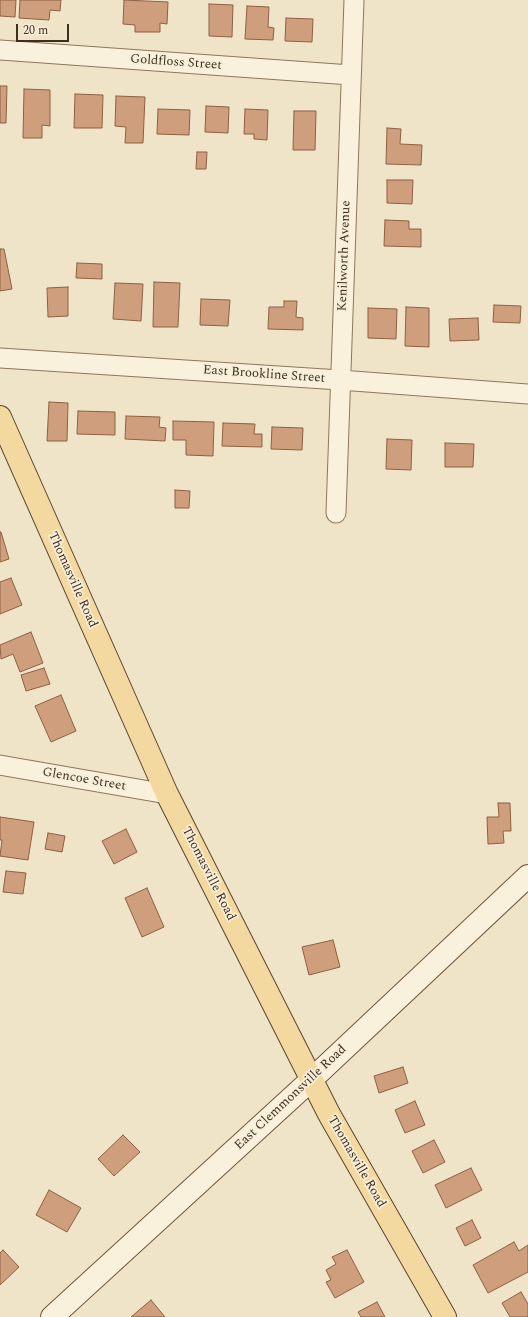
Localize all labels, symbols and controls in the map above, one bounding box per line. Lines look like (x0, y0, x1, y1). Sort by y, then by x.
scale bar (18, 16, 71, 42)
text: 20 m (23, 21, 48, 40)
street label: Goldfloss Street (130, 52, 222, 74)
street label: Kenilworth Avenue (335, 200, 355, 312)
street label: East Brookline Street (202, 363, 326, 387)
street label: Thomasville Road (44, 530, 100, 630)
street label: Glencoe Street (41, 765, 127, 795)
street label: Thomasville Road (178, 824, 238, 924)
street label: East Clemmonsville Road (232, 1042, 350, 1154)
street label: Thomasville Road (323, 1113, 389, 1211)

